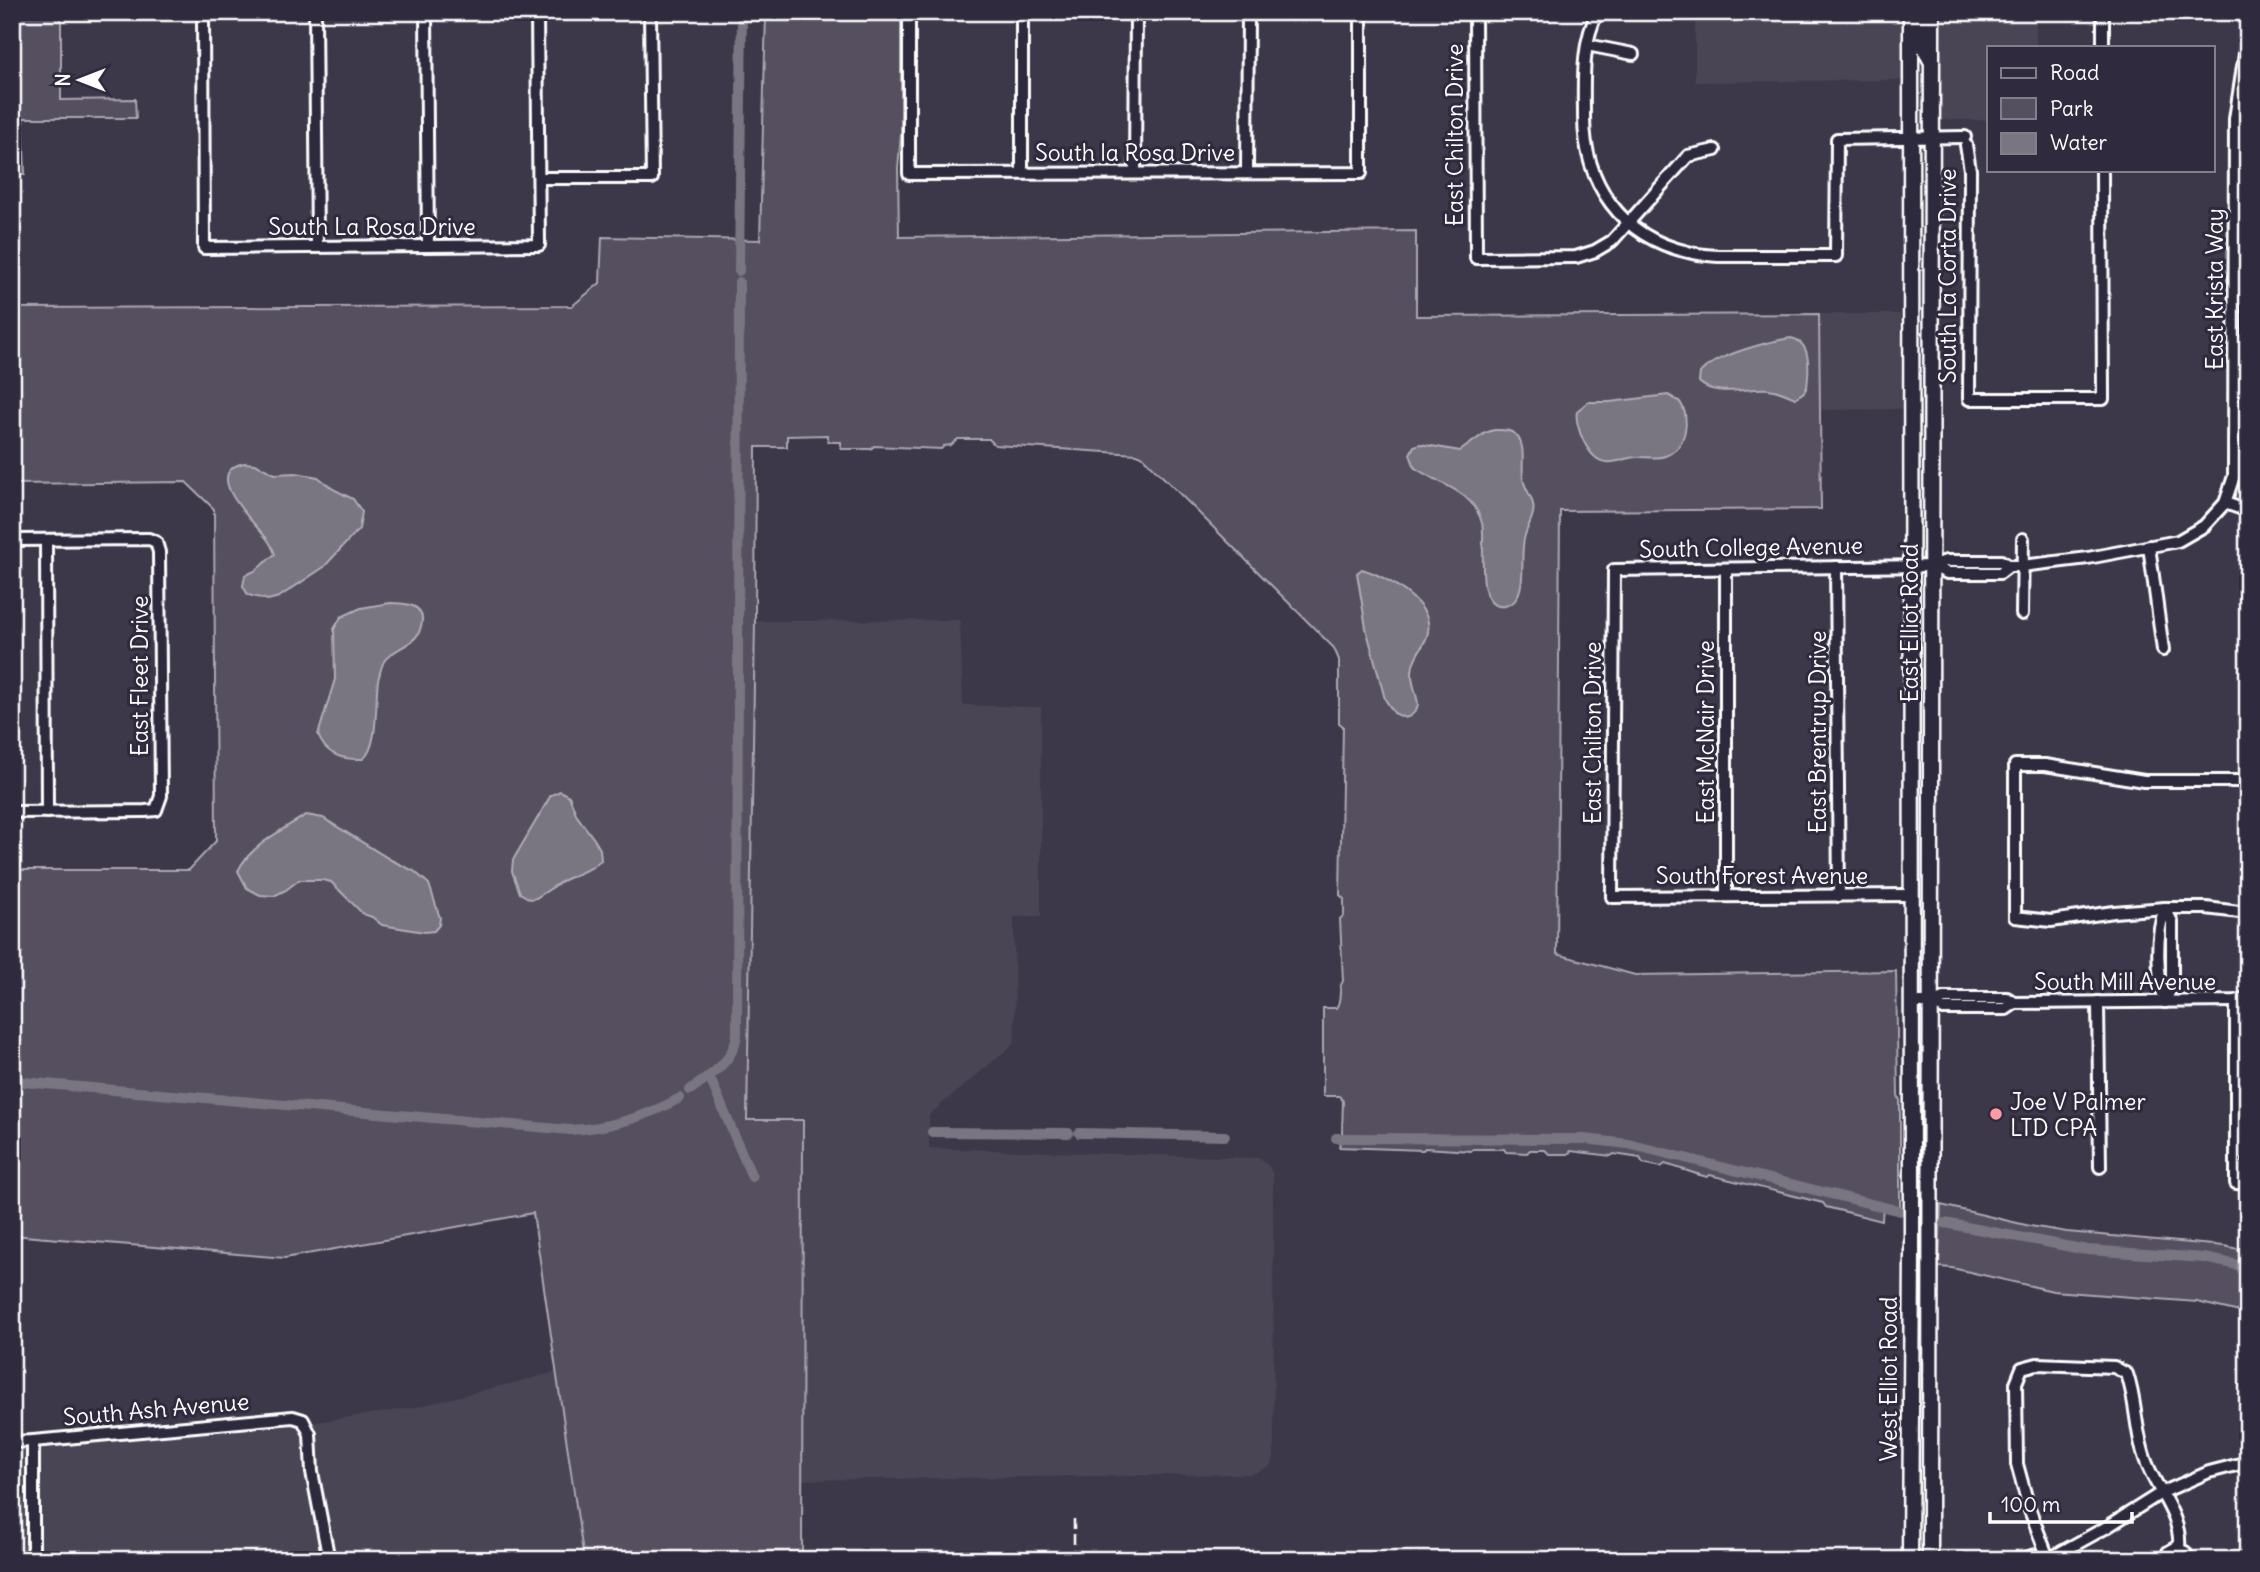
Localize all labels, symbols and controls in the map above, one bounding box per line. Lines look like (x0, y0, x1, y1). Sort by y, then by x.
street label: East Chilton Drive (1440, 44, 1469, 226)
north arrow (46, 46, 116, 116)
legend (1987, 46, 2214, 172)
text: Road (2050, 59, 2099, 86)
text: N (51, 73, 75, 87)
text: Park (2050, 95, 2093, 122)
text: Water (2050, 129, 2108, 156)
street label: South la Rosa Drive (1035, 138, 1235, 167)
street label: South La Corta Drive (1933, 169, 1962, 383)
street label: East Krista Way (2200, 208, 2229, 370)
street label: South La Rosa Drive (268, 212, 476, 241)
street label: South College Avenue (1639, 531, 1863, 563)
street label: East Elliot Road (1895, 544, 1924, 702)
street label: East Fleet Drive (125, 596, 154, 756)
street label: East Brentrup Drive (1803, 631, 1832, 833)
street label: East McNair Drive (1691, 640, 1720, 824)
street label: East Chilton Drive (1578, 642, 1607, 824)
street label: South Forest Avenue (1656, 861, 1868, 890)
street label: South Mill Avenue (2034, 967, 2216, 996)
place label: Joe V Palmer LTD CPA (2010, 1087, 2146, 1142)
marker: Joe V Palmer LTD CPA (1988, 1106, 2004, 1122)
street label: West Elliot Road (1874, 1296, 1903, 1462)
street label: South Ash Avenue (62, 1386, 250, 1432)
scale bar (1990, 1481, 2132, 1525)
text: 100 m (2001, 1491, 2060, 1518)

